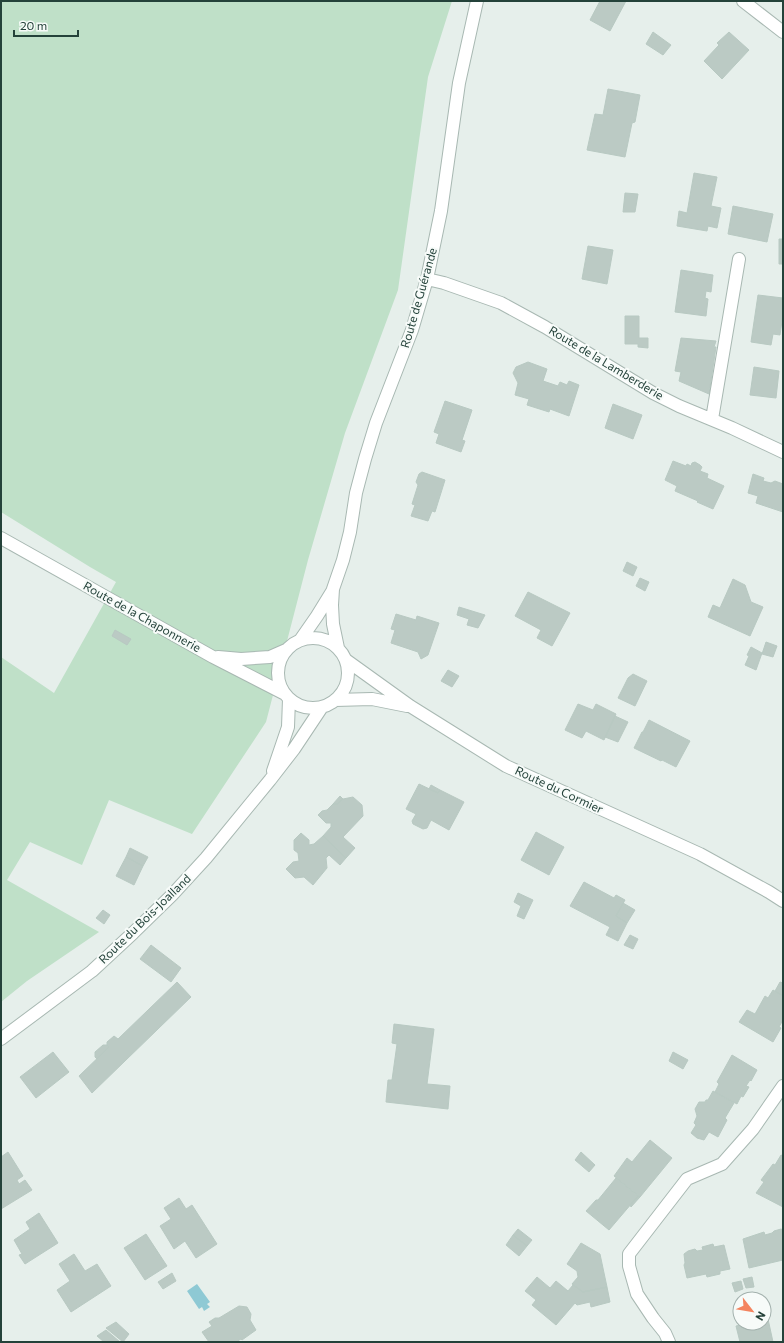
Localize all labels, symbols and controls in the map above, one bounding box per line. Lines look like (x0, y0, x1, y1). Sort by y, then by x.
scale bar (14, 12, 78, 38)
text: 20 m (20, 18, 47, 32)
street label: Route de Guérande (397, 246, 439, 349)
street label: Route de la Lamberderie (547, 322, 666, 402)
street label: Route de la Chaponnerie (81, 578, 204, 654)
street label: Route du Cormier (513, 763, 606, 816)
street label: Route du Bois-Joalland (95, 871, 194, 967)
north arrow (732, 1291, 772, 1331)
text: N (753, 1310, 769, 1323)

